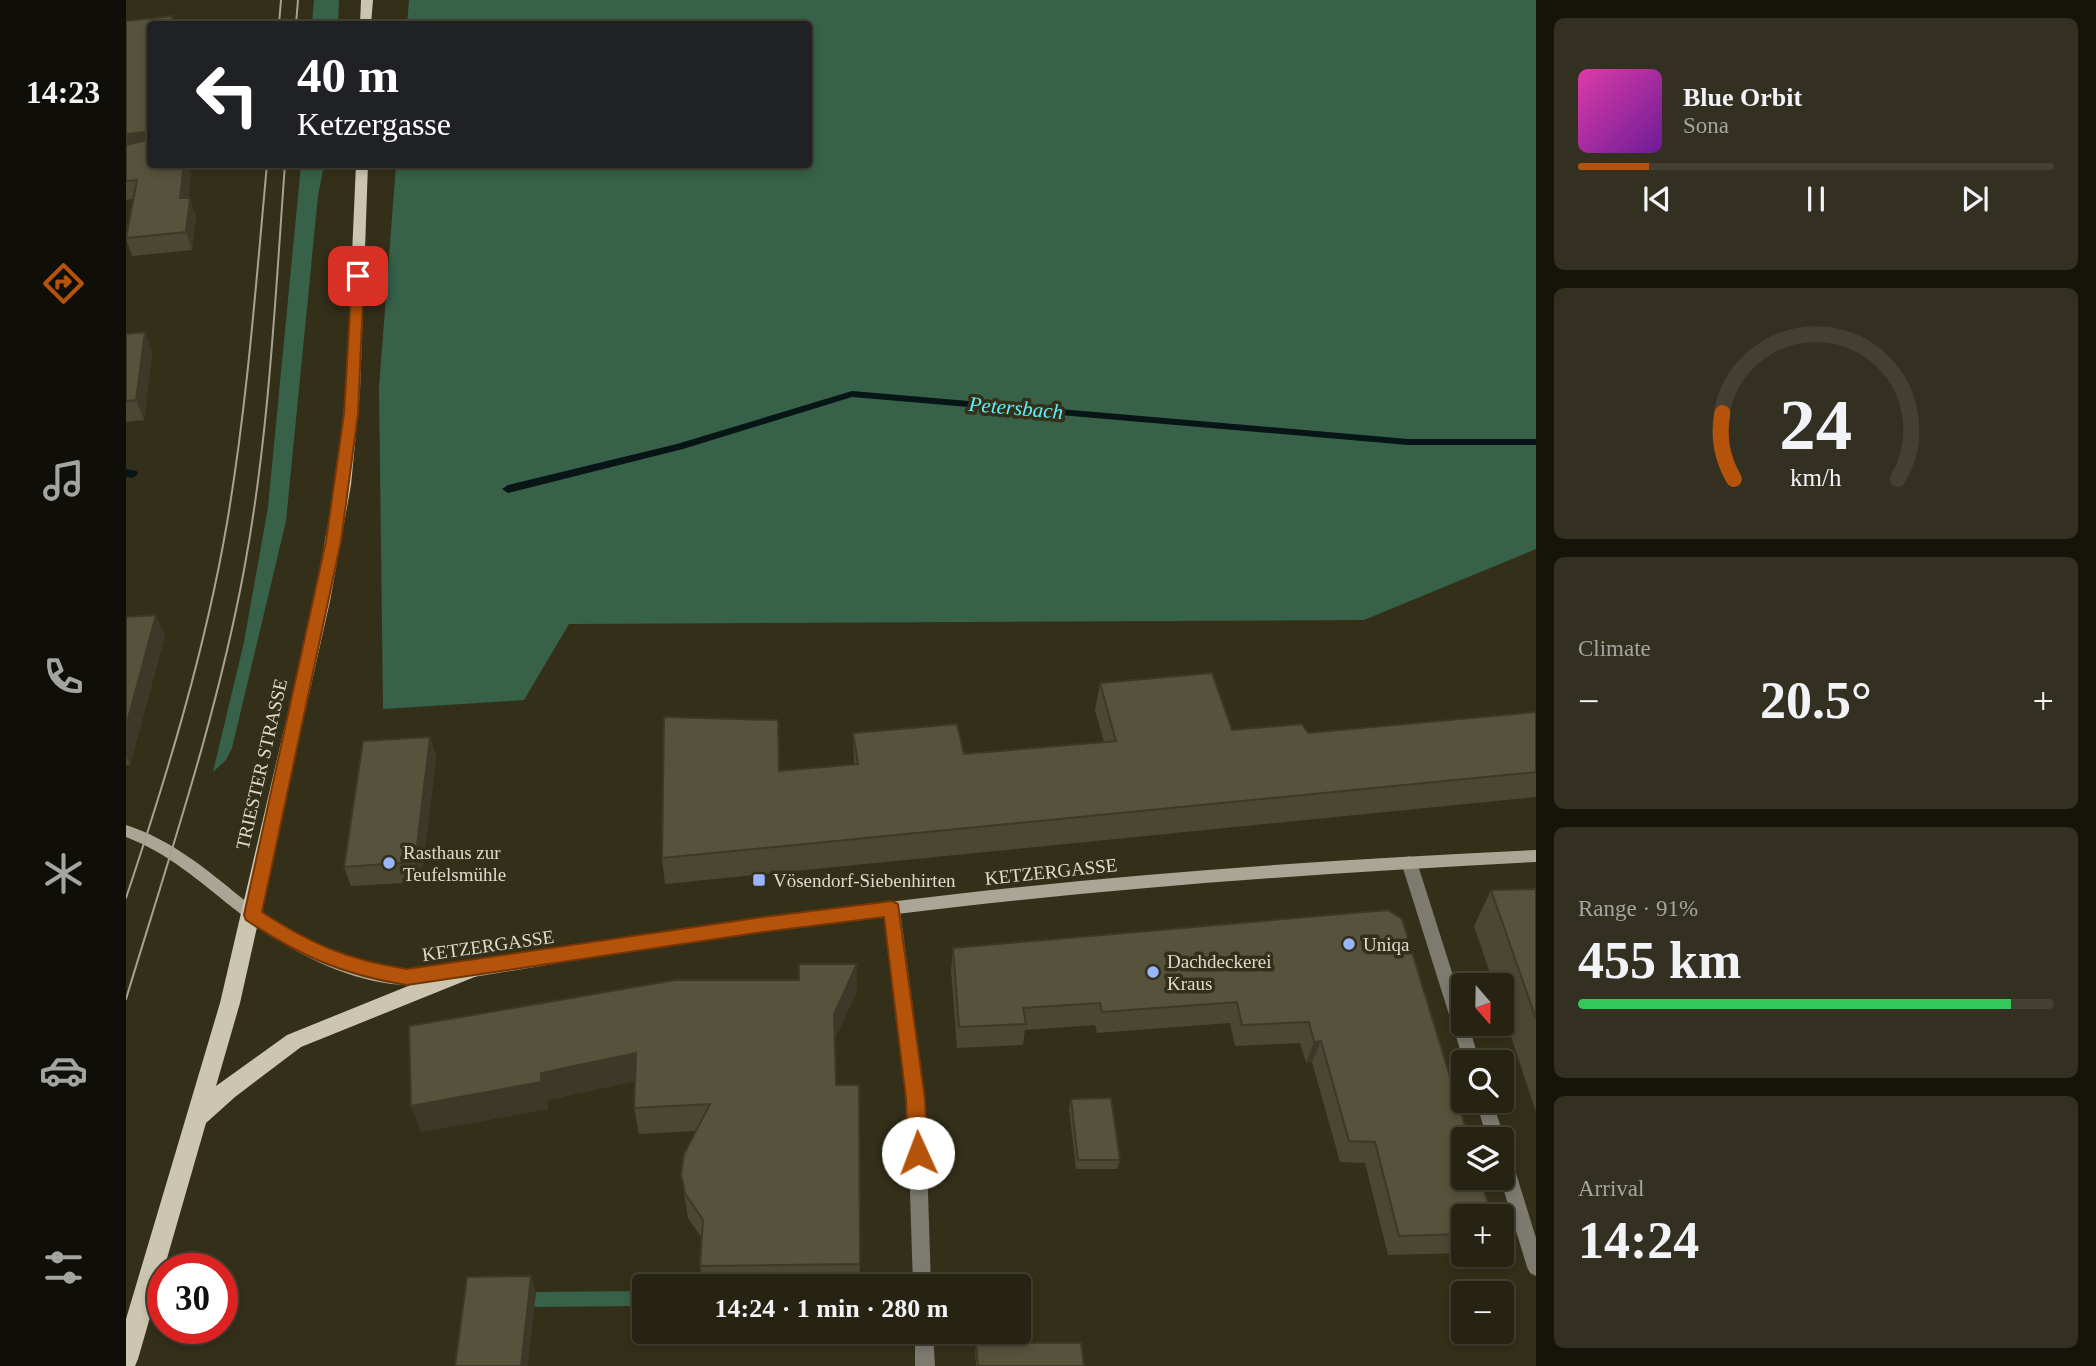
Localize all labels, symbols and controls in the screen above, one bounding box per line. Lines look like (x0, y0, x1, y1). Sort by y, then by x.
text: 40 m (297, 48, 399, 103)
icon: left (182, 49, 273, 140)
text: 14:23 (26, 74, 100, 110)
text: Blue Orbit (1683, 83, 1802, 112)
text: Ketzergasse (297, 106, 451, 142)
text: Sona (1683, 113, 1729, 138)
icon: previous (1638, 180, 1676, 218)
icon: pause (1797, 180, 1835, 218)
icon: next (1956, 180, 1994, 218)
pin (328, 246, 388, 306)
icon: arrive (339, 257, 377, 295)
icon: directions (39, 259, 88, 308)
text: 24 (1780, 385, 1852, 466)
water label: Petersbach (967, 392, 1064, 424)
icon: music (39, 456, 88, 505)
text: km/h (1790, 464, 1842, 491)
text: Climate (1578, 636, 1651, 661)
icon: phone (39, 652, 88, 701)
text: 20.5° (1760, 672, 1872, 729)
street label: TRIESTER STRASSE (232, 677, 291, 852)
text: − (1578, 680, 1599, 722)
text: + (2033, 680, 2054, 722)
place label: Rasthaus zur Teufelsmühle (403, 842, 506, 885)
icon: climate (39, 849, 88, 898)
street label: KETZERGASSE (984, 854, 1118, 889)
marker: Rasthaus zur Teufelsmühle (381, 855, 397, 871)
place label: Vösendorf-Siebenhirten (773, 870, 956, 891)
marker: Vösendorf-Siebenhirten (751, 872, 767, 888)
text: Range · 91% (1578, 896, 1698, 921)
street label: KETZERGASSE (421, 926, 555, 965)
text: 455 km (1578, 932, 1741, 989)
place label: Uniqa (1363, 934, 1410, 955)
marker: Uniqa (1341, 936, 1357, 952)
place label: Dachdeckerei Kraus (1167, 951, 1271, 994)
marker: Dachdeckerei Kraus (1145, 964, 1161, 980)
north arrow (1451, 973, 1514, 1036)
map controls (1451, 973, 1514, 1344)
icon: car (39, 1046, 88, 1095)
button: search (1451, 1050, 1514, 1113)
position arrow (881, 1116, 955, 1190)
button: layers (1451, 1127, 1514, 1190)
text: Arrival (1578, 1176, 1644, 1201)
button: + (1451, 1204, 1514, 1267)
text: 14:24 (1578, 1212, 1699, 1269)
icon: filters (39, 1243, 88, 1292)
speed limit sign: 30 (147, 1253, 238, 1344)
button: − (1451, 1281, 1514, 1344)
text: 14:24 · 1 min · 280 m (715, 1294, 949, 1323)

